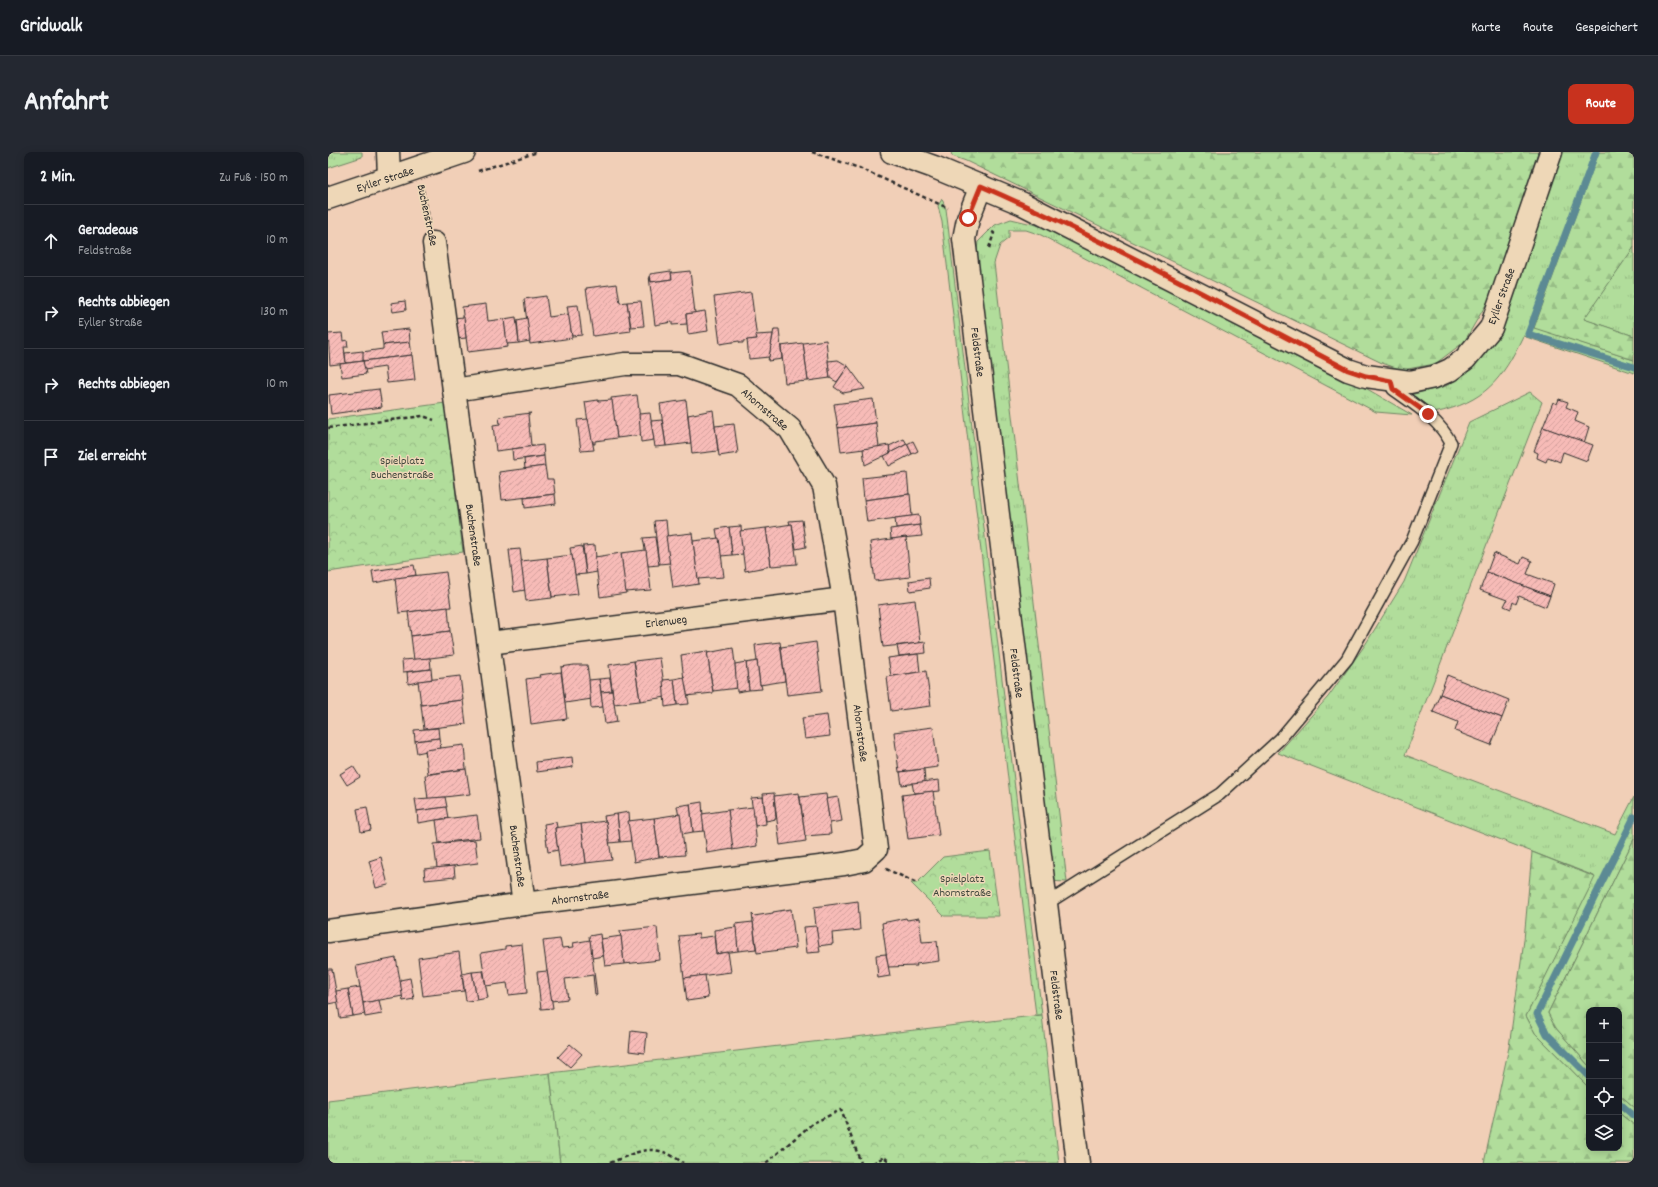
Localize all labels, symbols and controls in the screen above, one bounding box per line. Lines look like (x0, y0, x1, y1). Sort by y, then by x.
text: Gridwalk (20, 14, 83, 41)
text: Karte (1471, 18, 1501, 38)
text: Route (1523, 18, 1553, 38)
text: Gespeichert (1575, 18, 1638, 38)
text: Anfahrt (24, 84, 109, 124)
button: Route (1568, 84, 1634, 124)
street label: Eyller Straße (355, 163, 416, 198)
text: 2 Min. (40, 166, 75, 190)
text: Zu Fuß · 150 m (219, 169, 288, 188)
street label: Buchenstraße (412, 183, 441, 248)
route start (959, 209, 977, 227)
text: Geradeaus (78, 220, 138, 242)
icon: ahead (40, 230, 62, 252)
text: 10 m (266, 231, 288, 250)
text: Feldstraße (78, 242, 132, 261)
street label: Eyller Straße (1484, 266, 1521, 327)
text: Rechts abbiegen (78, 292, 170, 314)
icon: right (40, 302, 62, 324)
text: 130 m (260, 303, 288, 322)
text: Eyller Straße (78, 314, 142, 333)
street label: Feldstraße (965, 326, 988, 378)
icon: right (40, 374, 62, 396)
text: Rechts abbiegen (78, 374, 170, 396)
text: 10 m (266, 375, 288, 394)
street label: Ahornstraße (737, 385, 791, 436)
route end (1419, 405, 1437, 423)
icon: arrive (40, 446, 62, 468)
text: Ziel erreicht (78, 446, 146, 468)
park label: Spielplatz Buchenstraße (371, 453, 433, 484)
street label: Buchenstraße (460, 503, 485, 567)
street label: Erlenweg (644, 612, 688, 633)
street label: Feldstraße (1004, 647, 1027, 699)
street label: Ahornstraße (848, 703, 871, 763)
street label: Buchenstraße (504, 824, 529, 888)
park label: Spielplatz Ahornstraße (933, 871, 991, 902)
street label: Ahornstraße (550, 887, 610, 910)
street label: Feldstraße (1044, 969, 1067, 1021)
map controls (1586, 1007, 1622, 1151)
button: + (1586, 1007, 1622, 1043)
button: − (1586, 1043, 1622, 1079)
button: locate (1586, 1079, 1622, 1115)
button: layers (1586, 1115, 1622, 1151)

